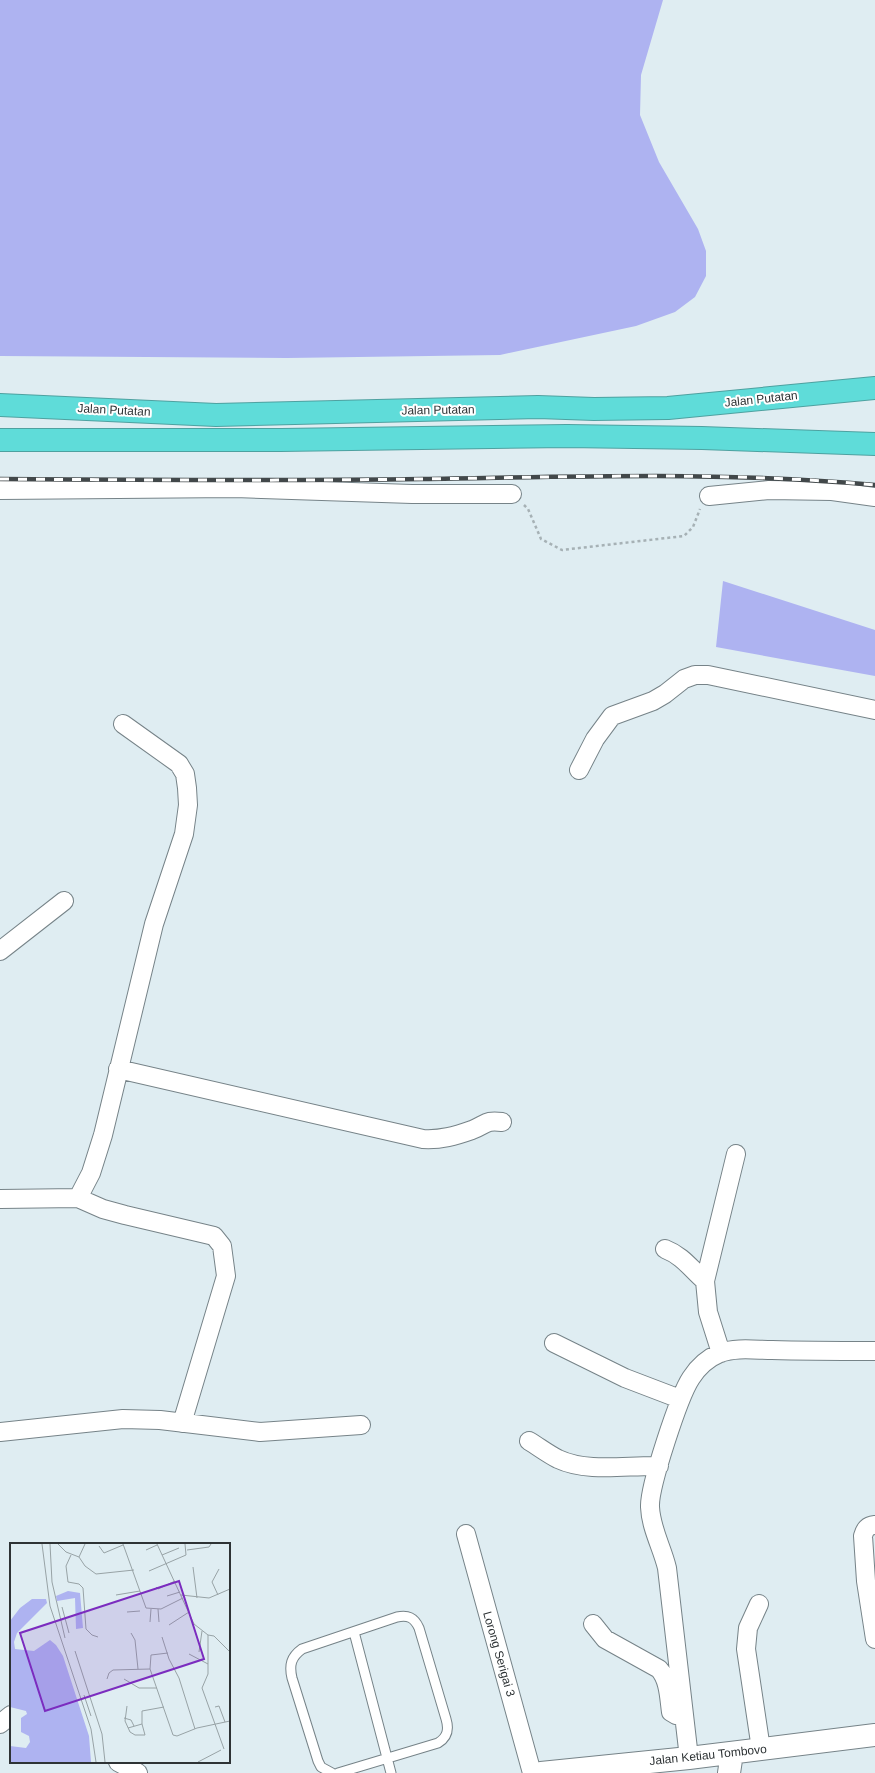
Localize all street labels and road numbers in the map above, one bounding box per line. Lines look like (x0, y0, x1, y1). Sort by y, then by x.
street label: Jalan Putatan (724, 388, 798, 410)
street label: Jalan Putatan (77, 401, 151, 419)
street label: Jalan Putatan (401, 402, 475, 418)
street label: Lorong Serigai 3 (480, 1610, 518, 1699)
street label: Jalan Ketiau Tombovo (649, 1742, 768, 1768)

